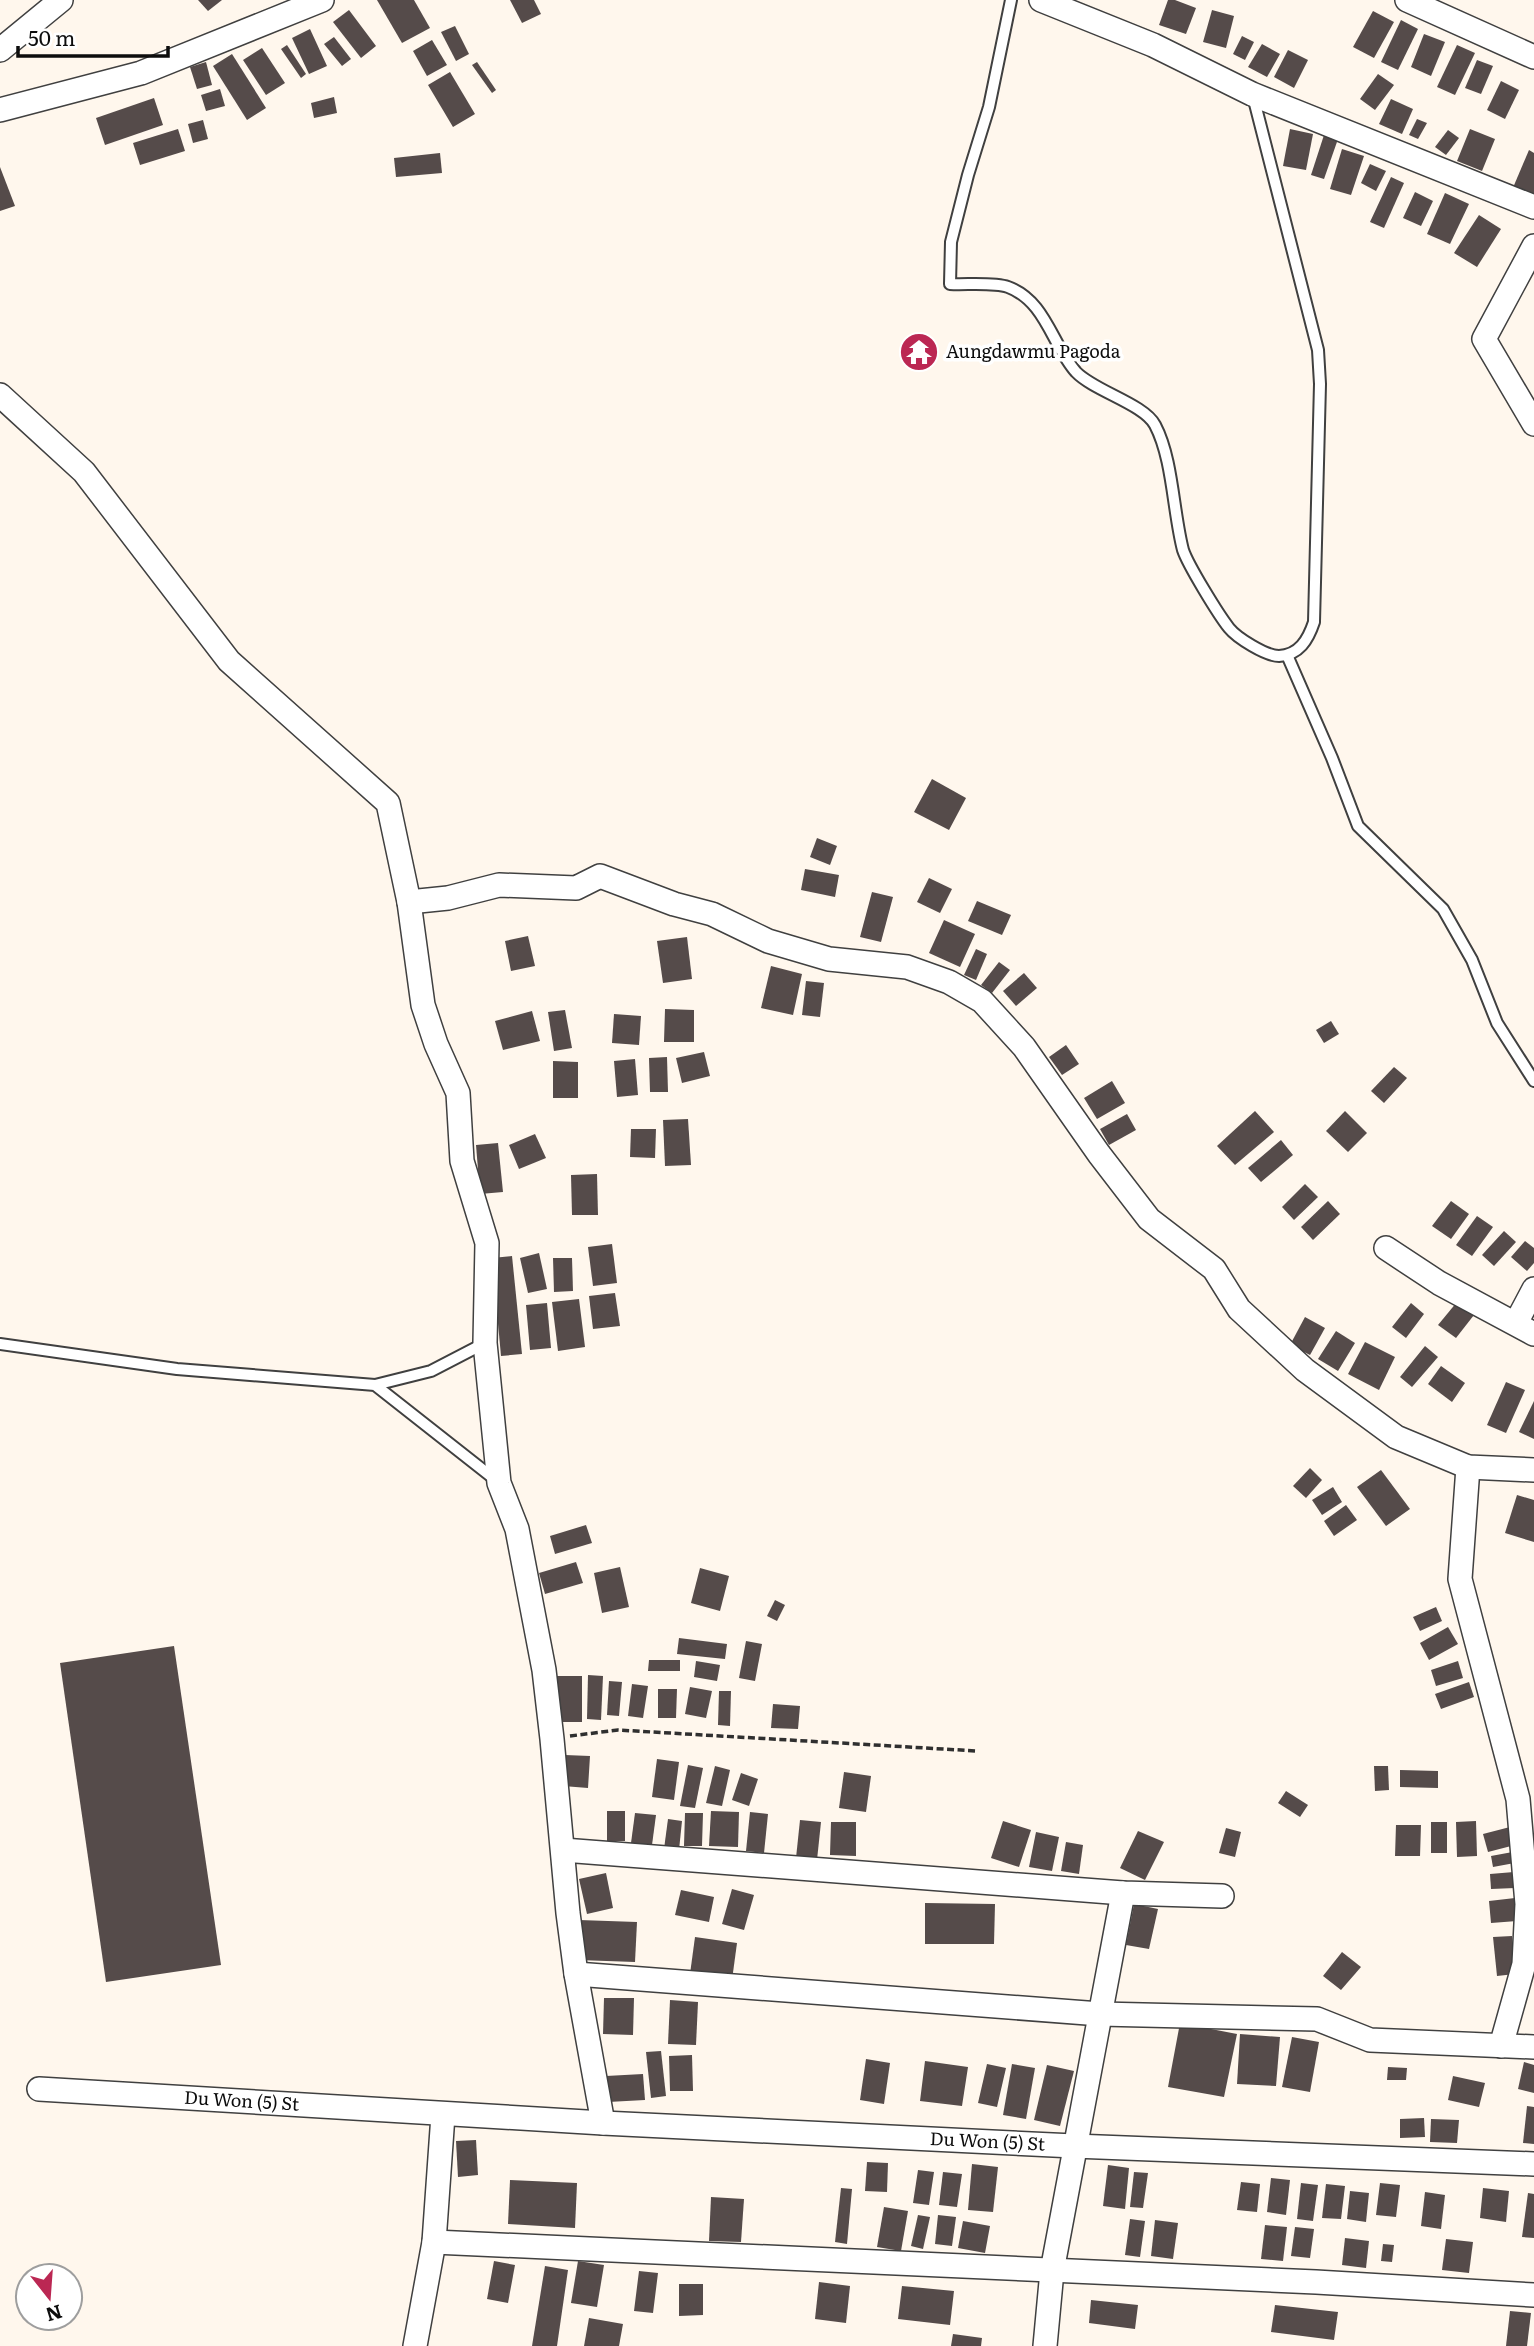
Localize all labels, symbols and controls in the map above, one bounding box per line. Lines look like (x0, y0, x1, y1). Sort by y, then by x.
scale bar (18, 14, 168, 58)
text: 50 m (28, 21, 75, 52)
temple icon: Aungdawmu Pagoda (898, 331, 940, 373)
place label: Aungdawmu Pagoda (946, 337, 1121, 364)
street label: Du Won (5) St (183, 2083, 301, 2117)
street label: Du Won (5) St (929, 2124, 1047, 2157)
north arrow (14, 2262, 84, 2332)
text: N (42, 2298, 66, 2330)

